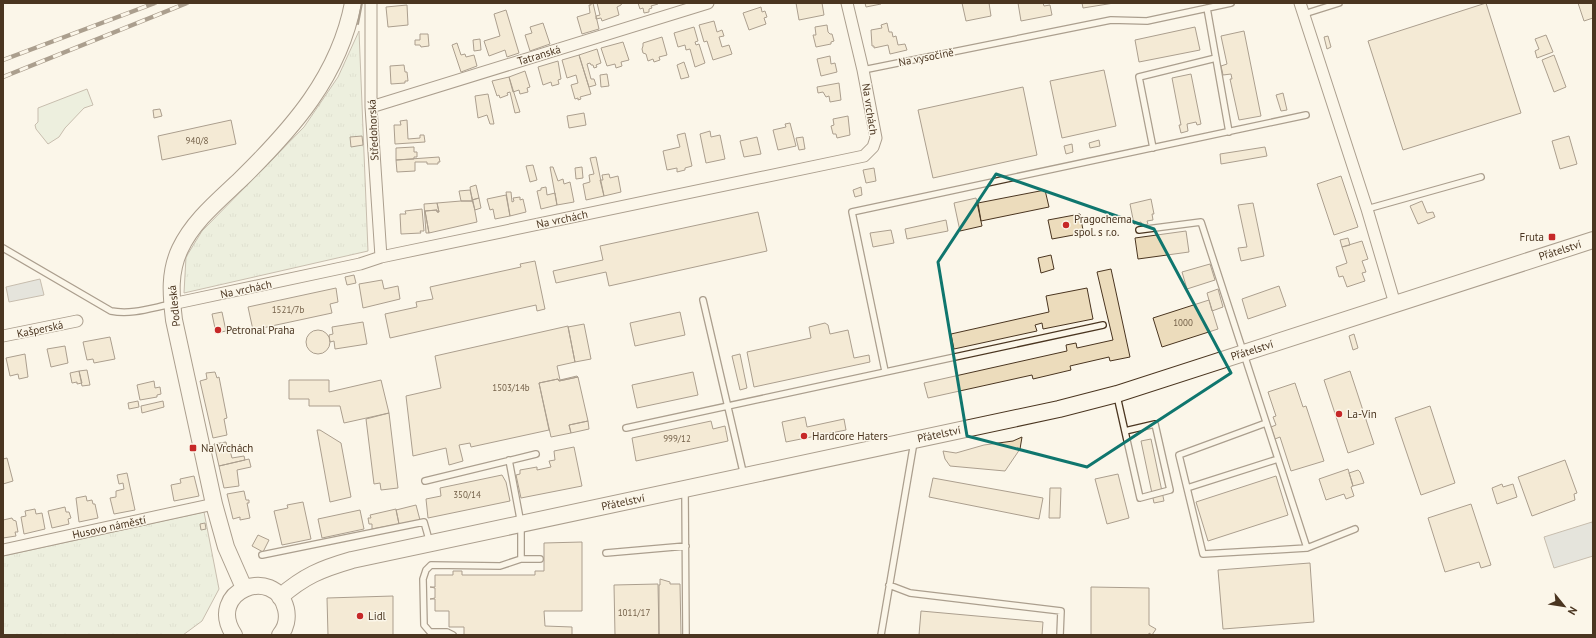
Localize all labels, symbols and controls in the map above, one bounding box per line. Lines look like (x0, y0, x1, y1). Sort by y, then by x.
street label: Tatranská (516, 42, 562, 68)
street label: Na vysočině (897, 45, 955, 69)
street label: Na vrchách (859, 82, 881, 136)
street label: Středohorská (364, 99, 382, 161)
house number: 940/8 (186, 135, 208, 146)
street label: Na vrchách (535, 207, 589, 231)
place label: Pragochema spol. s r.o. (1074, 212, 1132, 239)
marker: Pragochema spol. s r.o. (1061, 220, 1071, 230)
place label: Fruta (1519, 230, 1544, 244)
marker: Fruta (1547, 232, 1557, 242)
street label: Přátelství (1537, 237, 1583, 263)
street label: Na vrchách (219, 277, 273, 301)
street label: Podleská (165, 285, 183, 327)
house number: 1521/7b (272, 304, 304, 315)
street label: Kašperská (15, 317, 65, 341)
house number: 1000 (1173, 317, 1193, 328)
place label: Petronal Praha (226, 323, 295, 337)
marker: Petronal Praha (213, 325, 223, 335)
street label: Přátelství (1229, 337, 1275, 363)
house number: 1503/14b (492, 382, 530, 393)
place label: La-Vin (1347, 407, 1377, 421)
marker: La-Vin (1334, 409, 1344, 419)
street label: Přátelství (916, 423, 962, 445)
place label: Hardcore Haters (812, 429, 888, 443)
marker: Hardcore Haters (799, 431, 809, 441)
house number: 999/12 (663, 433, 691, 444)
place label: Na Vrchách (201, 441, 253, 455)
marker: Na Vrchách (188, 443, 198, 453)
house number: 350/14 (453, 489, 481, 500)
street label: Přátelství (600, 491, 646, 513)
street label: Husovo náměstí (71, 512, 147, 542)
north arrow (1544, 586, 1584, 626)
text: N (1565, 604, 1581, 618)
house number: 1011/17 (618, 607, 650, 618)
place label: Lidl (368, 609, 387, 623)
marker: Lidl (355, 611, 365, 621)

